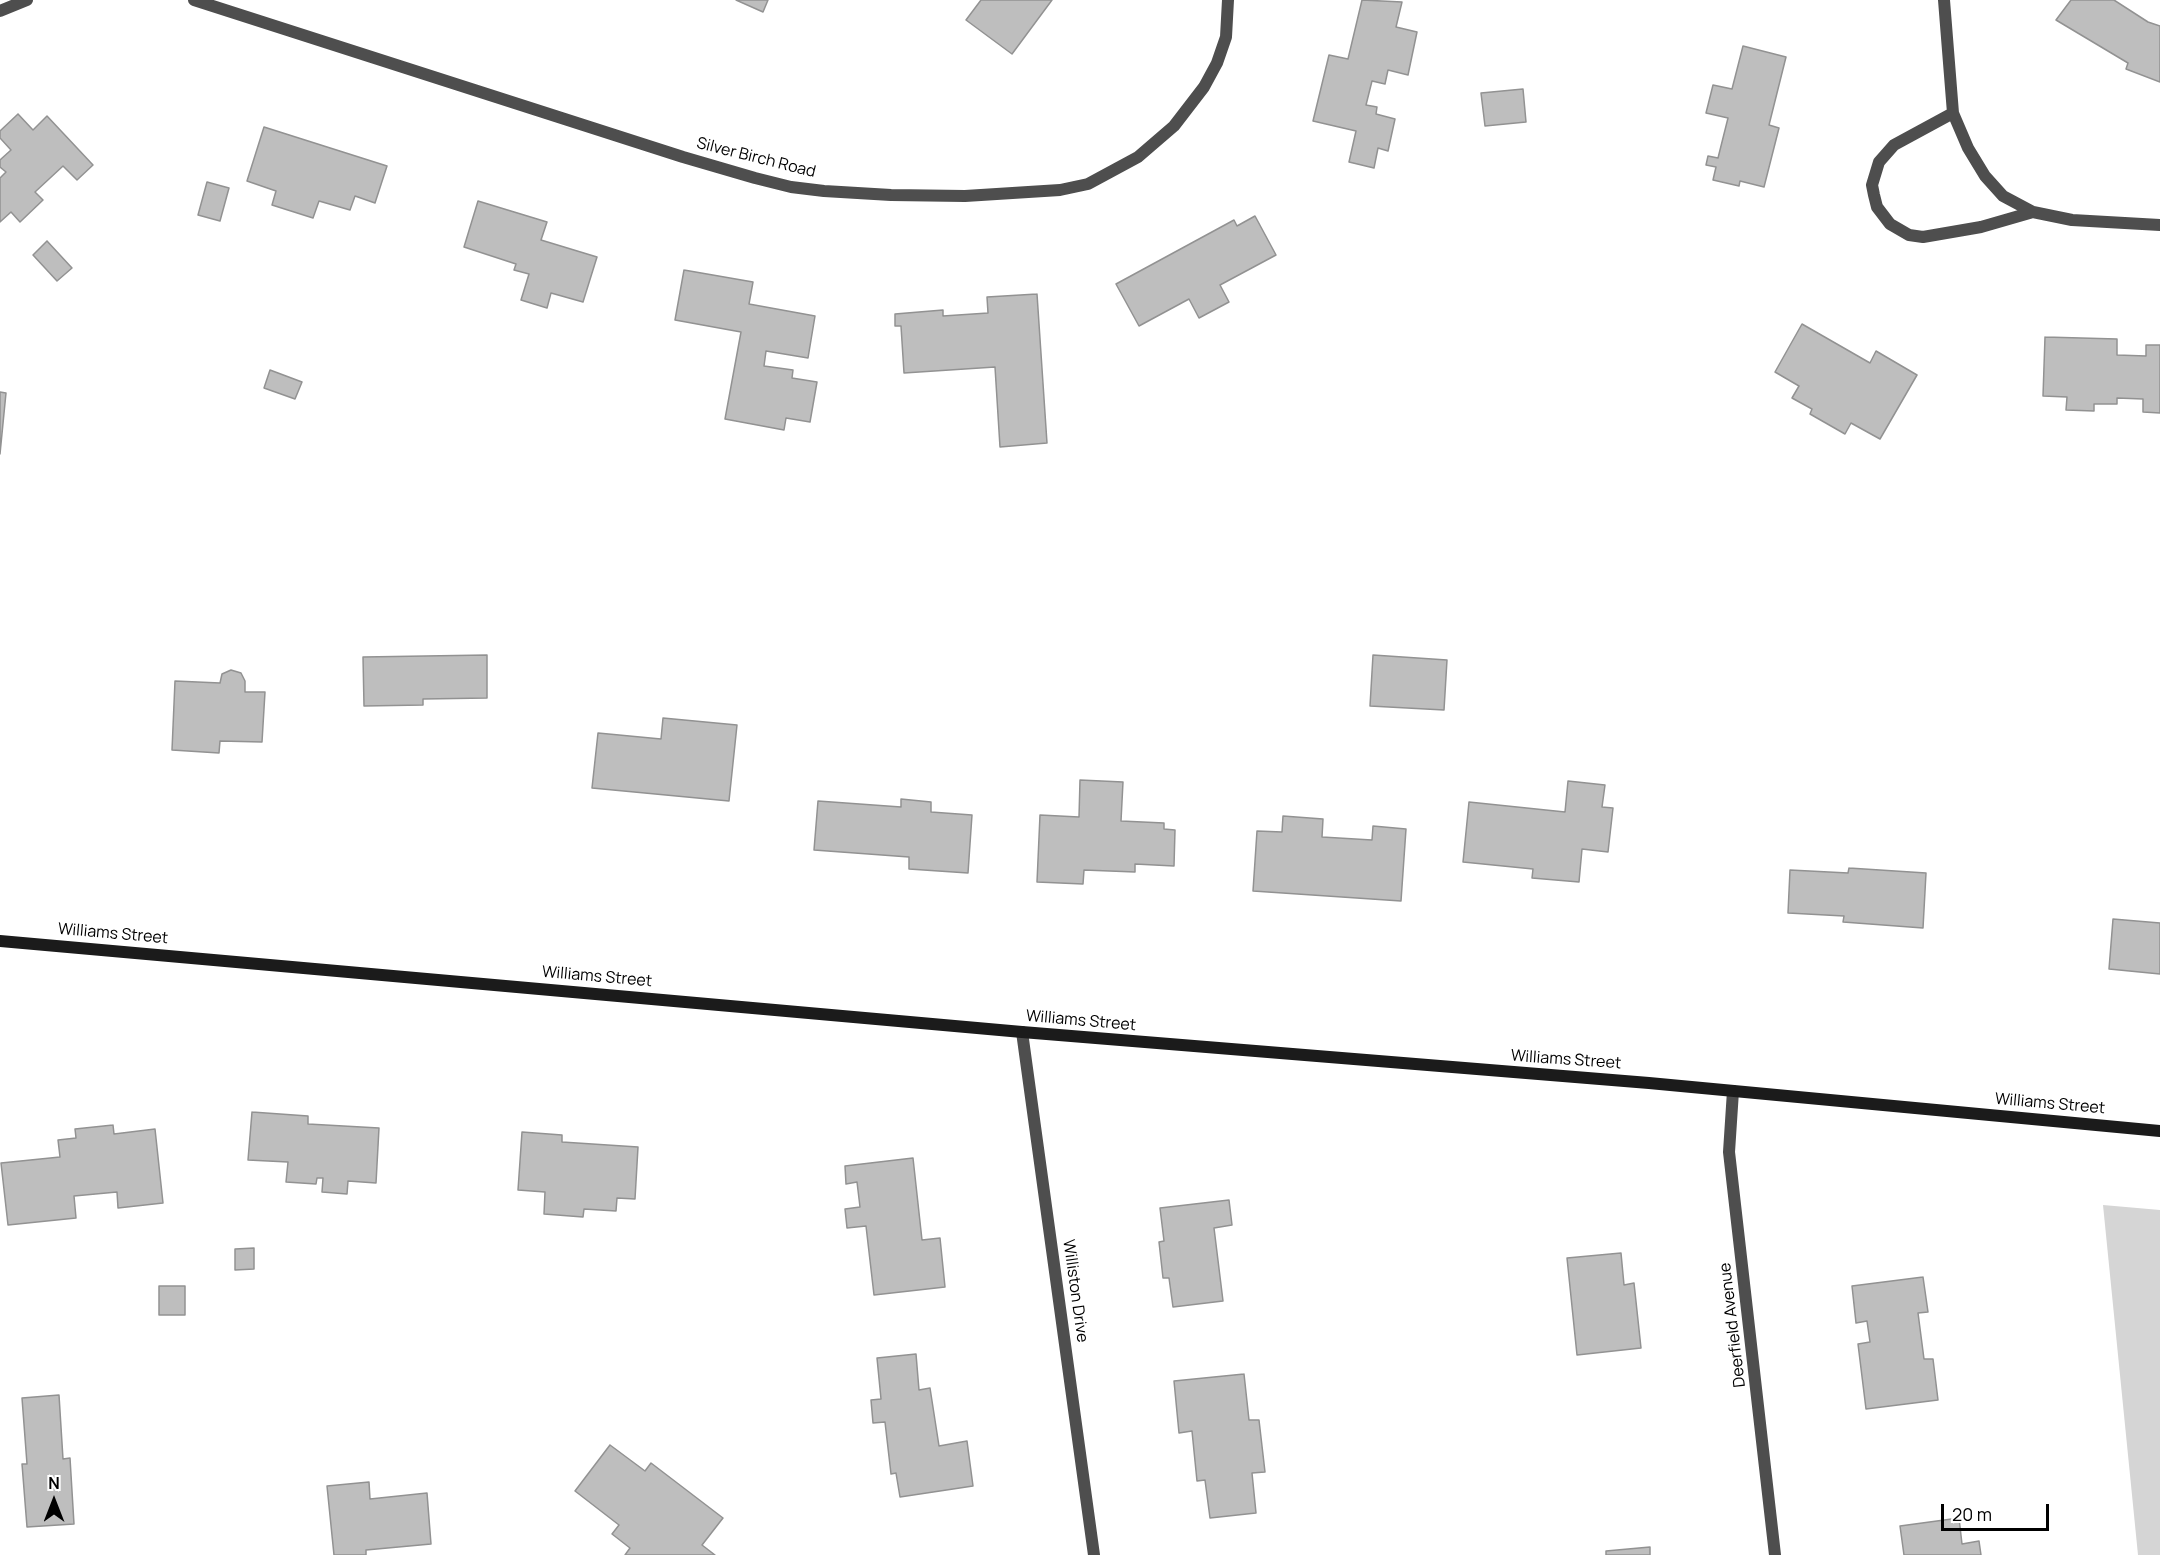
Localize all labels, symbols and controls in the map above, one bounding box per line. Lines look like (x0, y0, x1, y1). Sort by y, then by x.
street label: Silver Birch Road (694, 134, 818, 182)
street label: Williams Street (57, 920, 169, 948)
street label: Williams Street (541, 963, 653, 991)
street label: Williams Street (1025, 1007, 1137, 1035)
street label: Williams Street (1510, 1047, 1622, 1073)
street label: Williams Street (1994, 1090, 2106, 1118)
street label: Williston Drive (1058, 1238, 1092, 1344)
street label: Deerfield Avenue (1716, 1262, 1750, 1388)
north arrow (24, 1471, 84, 1531)
text: N (48, 1472, 60, 1494)
scale bar (1944, 1492, 2052, 1530)
text: 20 m (1952, 1502, 1992, 1526)

